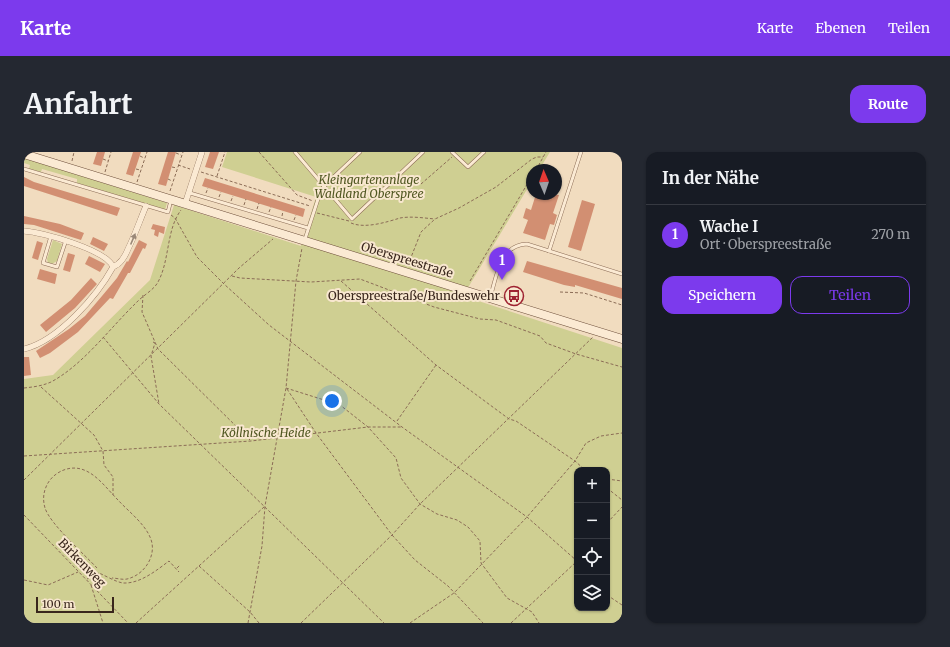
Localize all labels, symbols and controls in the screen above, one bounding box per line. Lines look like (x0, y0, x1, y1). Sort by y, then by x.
text: Karte (20, 16, 71, 40)
text: Karte (757, 19, 793, 37)
text: Ebenen (815, 19, 866, 37)
text: Teilen (888, 19, 930, 37)
button: Route (850, 85, 926, 123)
text: Anfahrt (24, 86, 133, 122)
north arrow (526, 164, 562, 200)
text: In der Nähe (662, 167, 759, 189)
park label: Kleingartenanlage Waldland Oberspree (314, 172, 424, 201)
text: Wache I (700, 217, 758, 236)
text: 1 (672, 226, 678, 243)
text: 270 m (871, 226, 910, 243)
one-way arrow (130, 232, 136, 244)
text: Ort · Oberspreestraße (700, 236, 831, 253)
street label: Oberspreestraße (359, 238, 455, 281)
pin: 1 (489, 247, 515, 280)
button: Speichern (662, 276, 782, 314)
button: Teilen (790, 276, 910, 314)
bus stop icon: Oberspreestraße/Bundeswehr (503, 285, 525, 307)
place label: Oberspreestraße/Bundeswehr (328, 288, 501, 303)
your location (322, 391, 342, 411)
park label: Köllnische Heide (220, 425, 311, 440)
map controls (574, 467, 610, 611)
button: + (574, 467, 610, 503)
button: − (574, 503, 610, 539)
street label: Birkenweg (55, 535, 110, 591)
button: locate (574, 539, 610, 575)
button: layers (574, 575, 610, 611)
scale bar (36, 595, 114, 614)
text: 100 m (42, 597, 74, 611)

